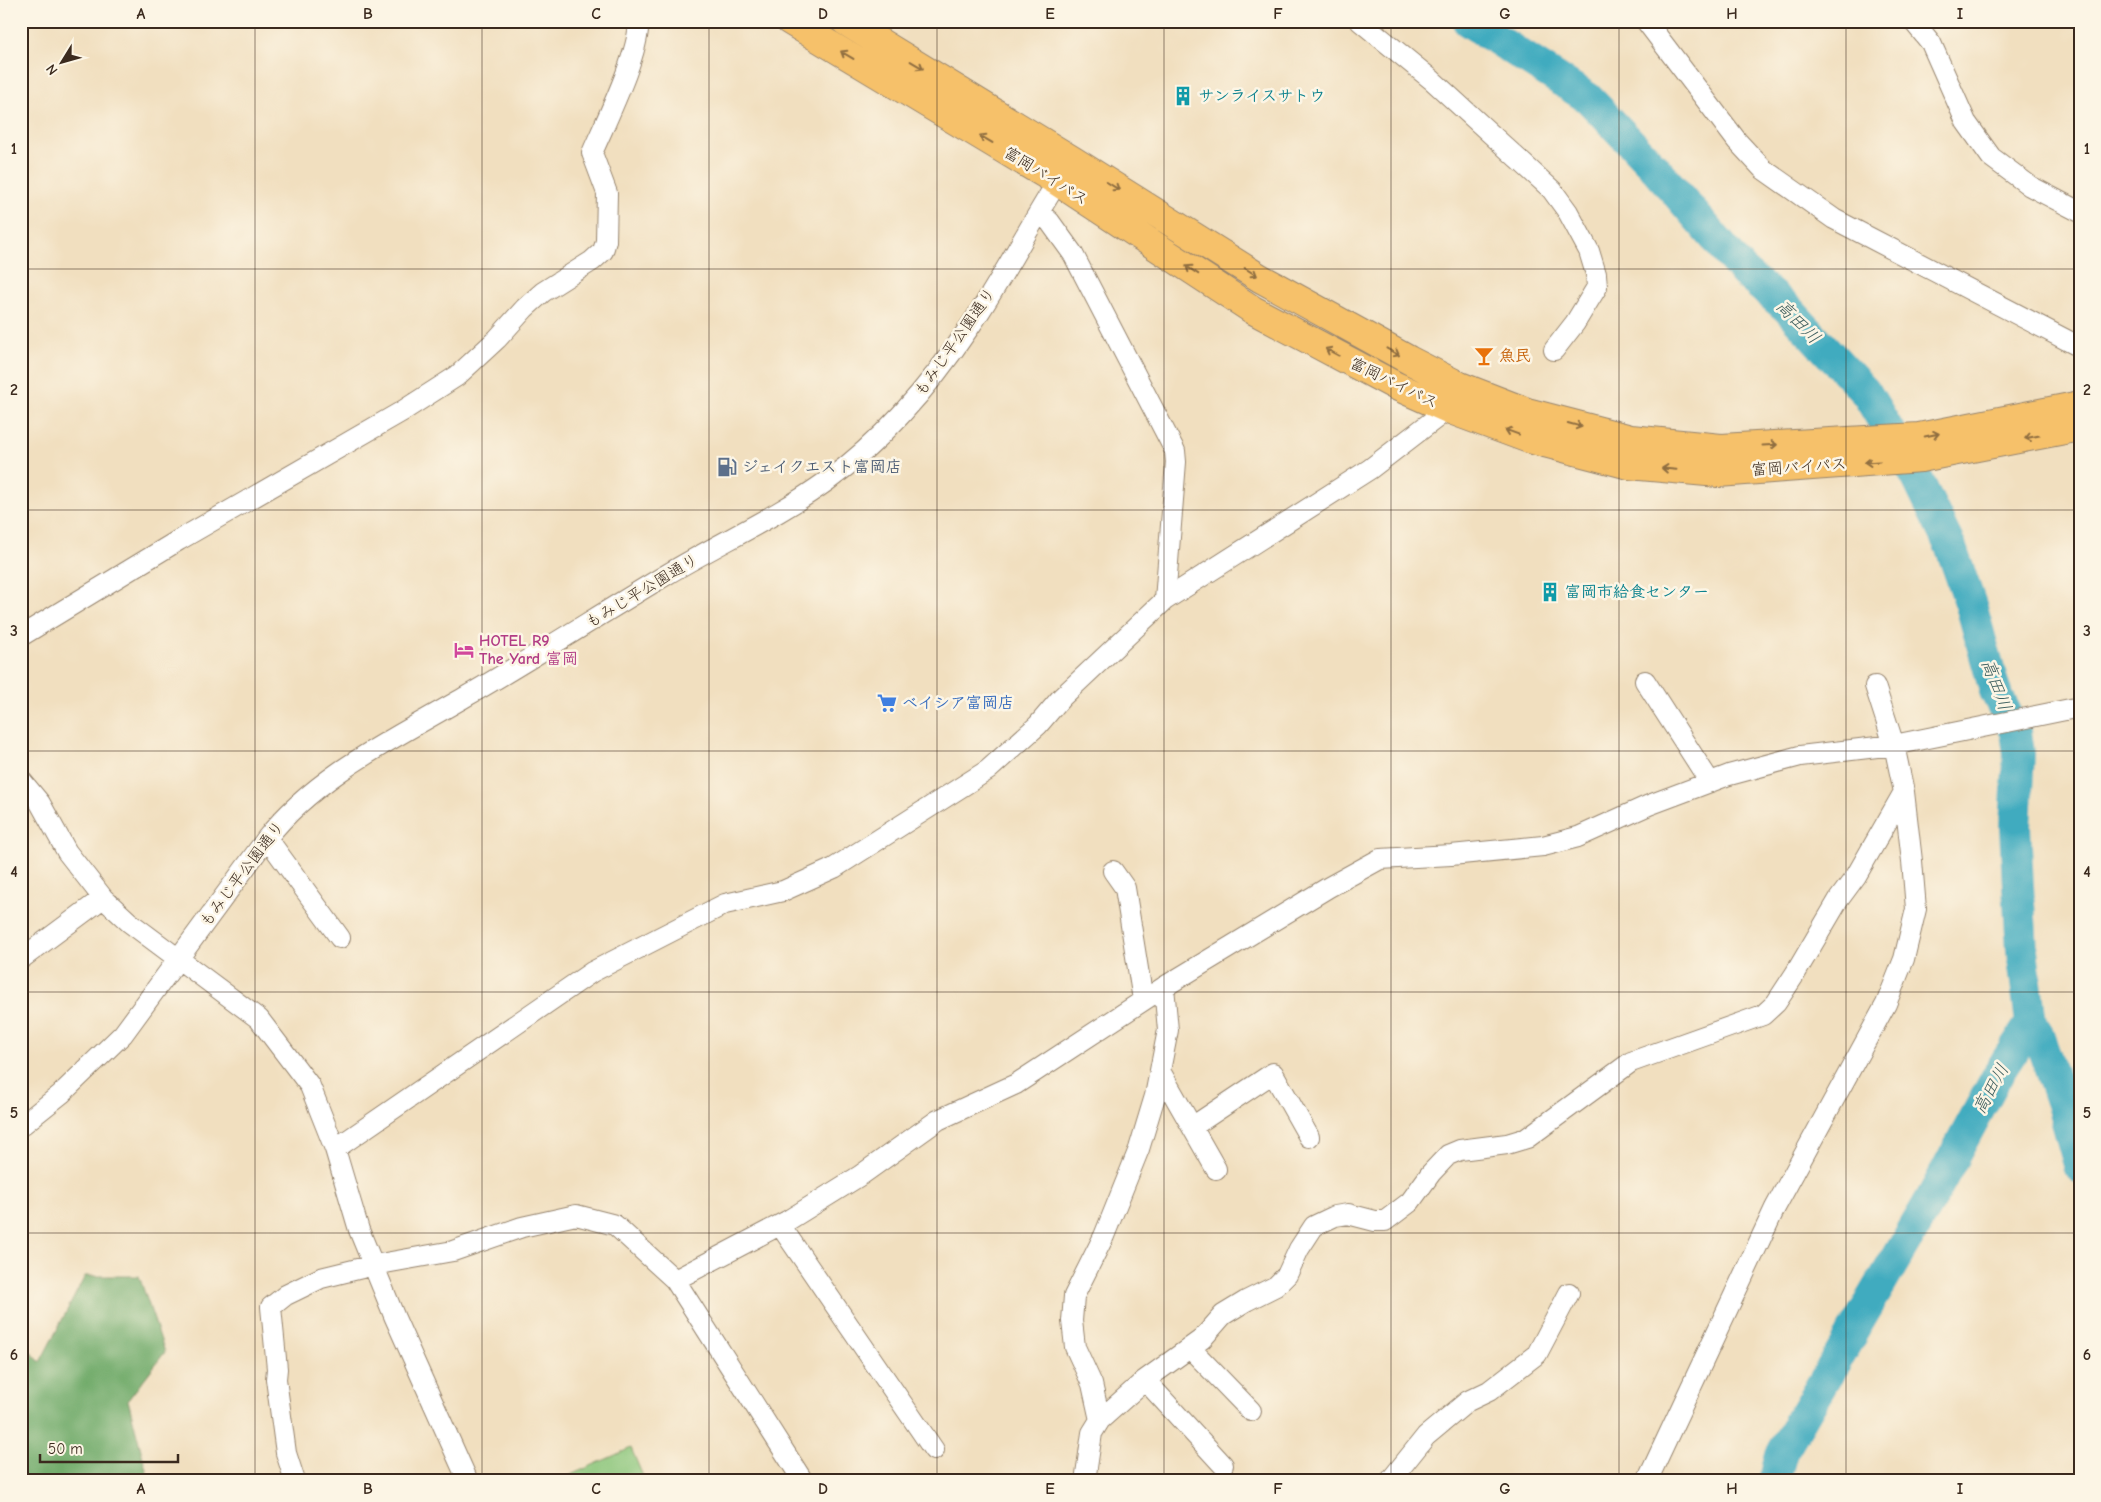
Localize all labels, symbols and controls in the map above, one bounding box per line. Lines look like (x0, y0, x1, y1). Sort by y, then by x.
text: A (137, 5, 146, 23)
text: B (363, 5, 373, 23)
text: C (591, 5, 601, 23)
text: D (818, 5, 828, 23)
text: E (1045, 5, 1055, 23)
text: F (1273, 5, 1283, 23)
text: G (1499, 5, 1511, 23)
text: H (1726, 5, 1738, 23)
text: I (1957, 5, 1963, 23)
north arrow (38, 38, 88, 88)
one-way arrow (840, 50, 854, 60)
one-way arrow (909, 60, 923, 70)
text: N (42, 61, 62, 78)
building icon: サンライスサトウ (1172, 85, 1194, 107)
place label: サンライスサトウ (1198, 87, 1325, 105)
one-way arrow (979, 133, 993, 143)
text: 1 (11, 140, 17, 158)
text: 1 (2084, 140, 2090, 158)
street label: 富岡バイパス (1001, 143, 1091, 209)
one-way arrow (1106, 181, 1120, 191)
one-way arrow (1185, 264, 1199, 274)
one-way arrow (1243, 268, 1257, 278)
street label: もみじ平公園通り (911, 284, 999, 400)
water label: 高田川 (1771, 295, 1825, 349)
bar icon: 魚民 (1473, 345, 1495, 367)
one-way arrow (1325, 346, 1340, 356)
one-way arrow (1385, 347, 1399, 357)
place label: 魚民 (1499, 347, 1531, 365)
street label: 富岡バイパス (1347, 354, 1441, 412)
text: 2 (10, 381, 18, 399)
text: 2 (2083, 381, 2091, 399)
one-way arrow (1567, 420, 1583, 430)
one-way arrow (1504, 427, 1520, 436)
one-way arrow (1924, 429, 1940, 439)
one-way arrow (2024, 432, 2040, 442)
one-way arrow (1762, 441, 1778, 450)
street label: 富岡バイパス (1751, 455, 1847, 479)
fuel station icon: ジェイクエスト富岡店 (716, 456, 738, 478)
one-way arrow (1864, 457, 1880, 467)
place label: ジェイクエスト富岡店 (742, 458, 902, 476)
one-way arrow (1662, 464, 1678, 473)
street label: もみじ平公園通り (582, 550, 702, 632)
building icon: 富岡市給食センター (1539, 581, 1561, 603)
place label: 富岡市給食センター (1565, 583, 1709, 601)
text: 3 (10, 622, 18, 640)
text: 3 (2083, 622, 2091, 640)
place label: HOTEL R9 The Yard 富岡 (479, 632, 578, 668)
hotel icon: HOTEL R9 The Yard 富岡 (453, 639, 475, 661)
water label: 高田川 (1977, 656, 2015, 714)
supermarket icon: ベイシア富岡店 (876, 692, 898, 714)
place label: ベイシア富岡店 (902, 694, 1014, 712)
street label: もみじ平公園通り (196, 817, 288, 931)
text: 4 (10, 863, 18, 881)
text: 4 (2083, 863, 2091, 881)
water label: 高田川 (1969, 1060, 2013, 1118)
text: 5 (10, 1104, 18, 1122)
text: 5 (2083, 1104, 2091, 1122)
text: 6 (10, 1346, 18, 1364)
text: 6 (2083, 1346, 2091, 1364)
scale bar (40, 1432, 178, 1464)
text: 50 m (48, 1440, 83, 1458)
text: A (137, 1480, 146, 1498)
text: B (363, 1480, 373, 1498)
text: C (591, 1480, 601, 1498)
text: D (818, 1480, 828, 1498)
text: E (1045, 1480, 1055, 1498)
text: F (1273, 1480, 1283, 1498)
text: G (1499, 1480, 1511, 1498)
text: H (1726, 1480, 1738, 1498)
text: I (1957, 1480, 1963, 1498)

